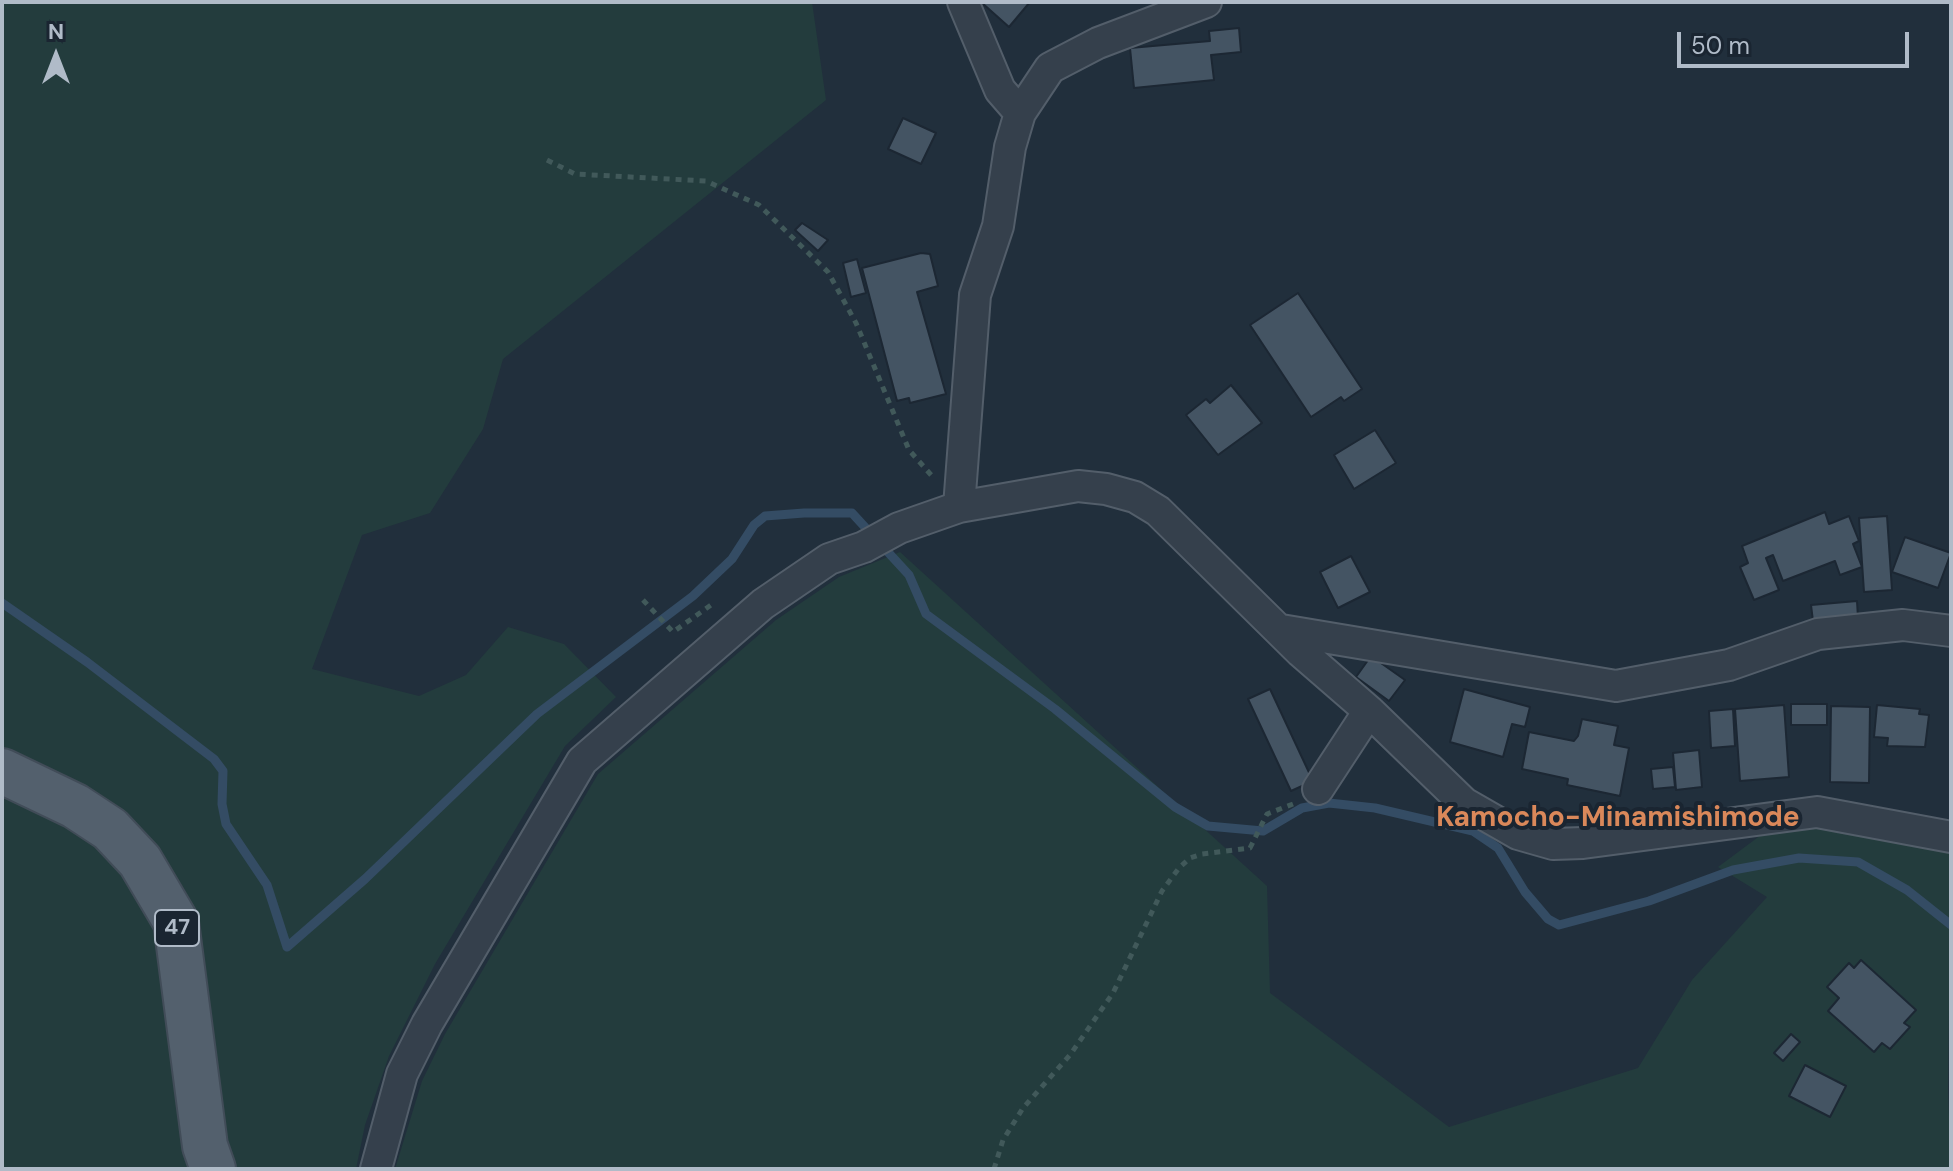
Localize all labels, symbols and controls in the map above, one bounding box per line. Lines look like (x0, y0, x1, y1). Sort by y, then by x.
north arrow (16, 16, 96, 96)
scale bar (1681, 16, 1913, 66)
text: N (48, 17, 64, 46)
text: 50 m (1691, 30, 1750, 61)
district label: Kamocho-Minamishimode (1436, 802, 1800, 836)
road number: 47 (155, 910, 199, 946)

